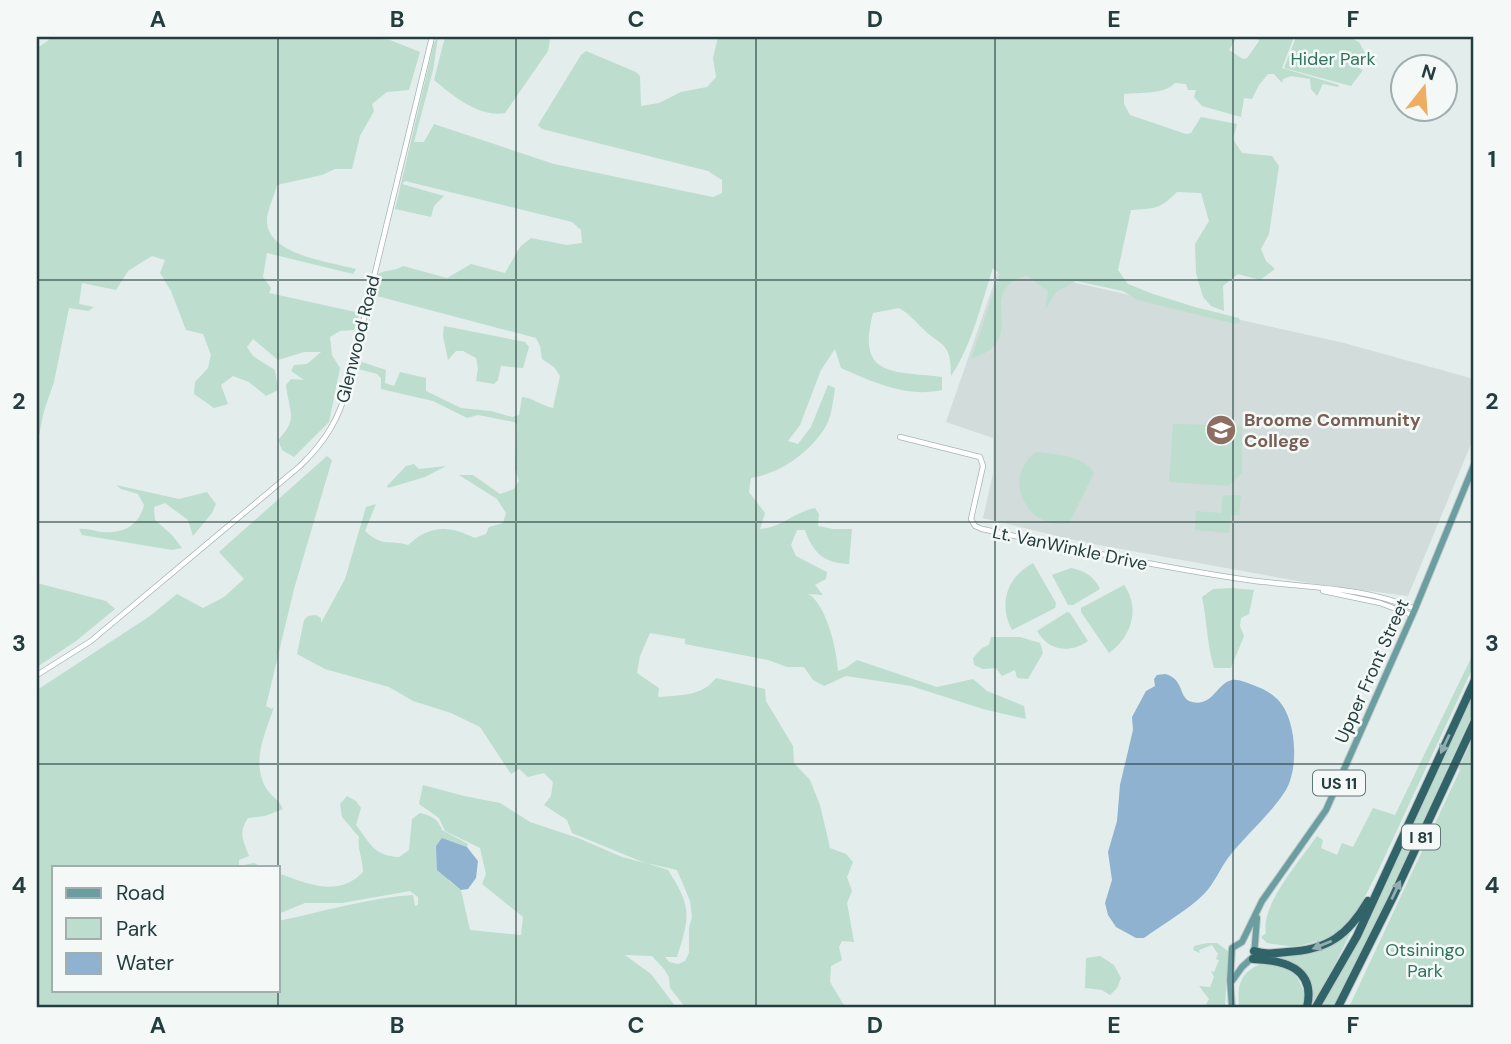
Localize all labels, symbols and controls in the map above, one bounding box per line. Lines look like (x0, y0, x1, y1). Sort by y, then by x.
text: A (150, 4, 166, 34)
text: B (390, 4, 404, 34)
text: C (628, 4, 644, 34)
text: D (867, 4, 883, 34)
text: E (1107, 4, 1121, 34)
text: F (1347, 4, 1360, 34)
park label: Hider Park (1290, 47, 1376, 71)
north arrow (1388, 52, 1458, 122)
text: N (1419, 58, 1439, 86)
text: 1 (15, 144, 23, 174)
text: 1 (1488, 144, 1496, 174)
street label: Glenwood Road (331, 273, 385, 405)
text: 2 (12, 386, 26, 416)
text: 2 (1485, 386, 1499, 416)
place label: Broome Community College (1244, 408, 1421, 453)
school or university icon: Broome Community College (1204, 413, 1238, 447)
street label: Lt. VanWinkle Drive (990, 520, 1150, 576)
street label: Upper Front Street (1329, 595, 1415, 747)
text: 3 (12, 628, 26, 658)
text: 3 (1485, 628, 1499, 658)
one-way arrow (1440, 734, 1451, 754)
road number: US 11 (1313, 770, 1365, 796)
road number: I 81 (1402, 824, 1440, 850)
legend (52, 866, 280, 992)
text: 4 (12, 870, 27, 900)
text: 4 (1485, 870, 1500, 900)
text: Road (116, 879, 165, 907)
one-way arrow (1391, 880, 1402, 900)
text: Park (116, 915, 158, 943)
park label: Otsiningo Park (1385, 938, 1465, 983)
one-way arrow (1311, 939, 1332, 950)
text: Water (116, 949, 174, 977)
text: A (150, 1010, 166, 1040)
text: B (390, 1010, 404, 1040)
text: C (628, 1010, 644, 1040)
text: D (867, 1010, 883, 1040)
text: E (1107, 1010, 1121, 1040)
text: F (1347, 1010, 1360, 1040)

